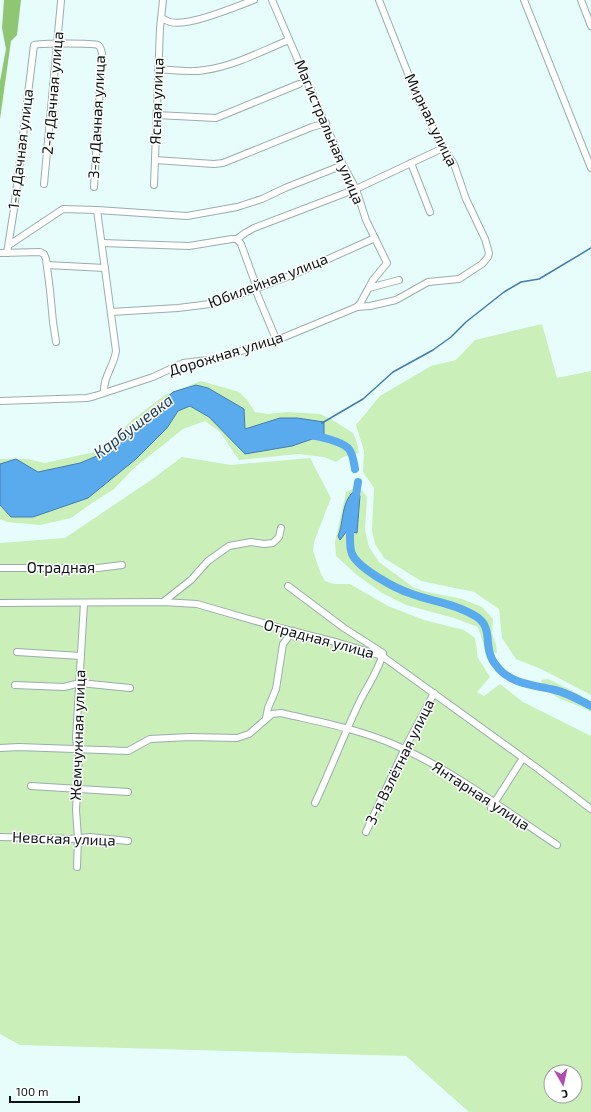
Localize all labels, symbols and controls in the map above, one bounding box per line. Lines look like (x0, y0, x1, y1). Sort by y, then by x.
street label: 2-я Дачная улица (38, 31, 67, 155)
street label: 3-я Дачная улица (84, 55, 109, 179)
street label: Ясная улица (145, 57, 168, 145)
street label: Магистральная улица (290, 57, 369, 207)
street label: Мирная улица (401, 70, 462, 169)
street label: 1-я Дачная улица (4, 88, 37, 210)
street label: Юбилейная улица (205, 249, 331, 312)
street label: Дорожная улица (166, 327, 285, 380)
water label: Карбушевка (89, 390, 176, 462)
street label: Отрадная (27, 558, 95, 576)
street label: Отрадная улица (262, 615, 376, 662)
street label: Жемчужная улица (66, 669, 89, 801)
street label: 3-я Взлётная улица (361, 696, 438, 828)
street label: Янтарная улица (429, 757, 534, 834)
street label: Невская улица (12, 827, 116, 850)
north arrow (543, 1064, 583, 1104)
scale bar (10, 1078, 79, 1104)
text: 100 m (16, 1084, 48, 1098)
text: С (560, 1087, 569, 1101)

